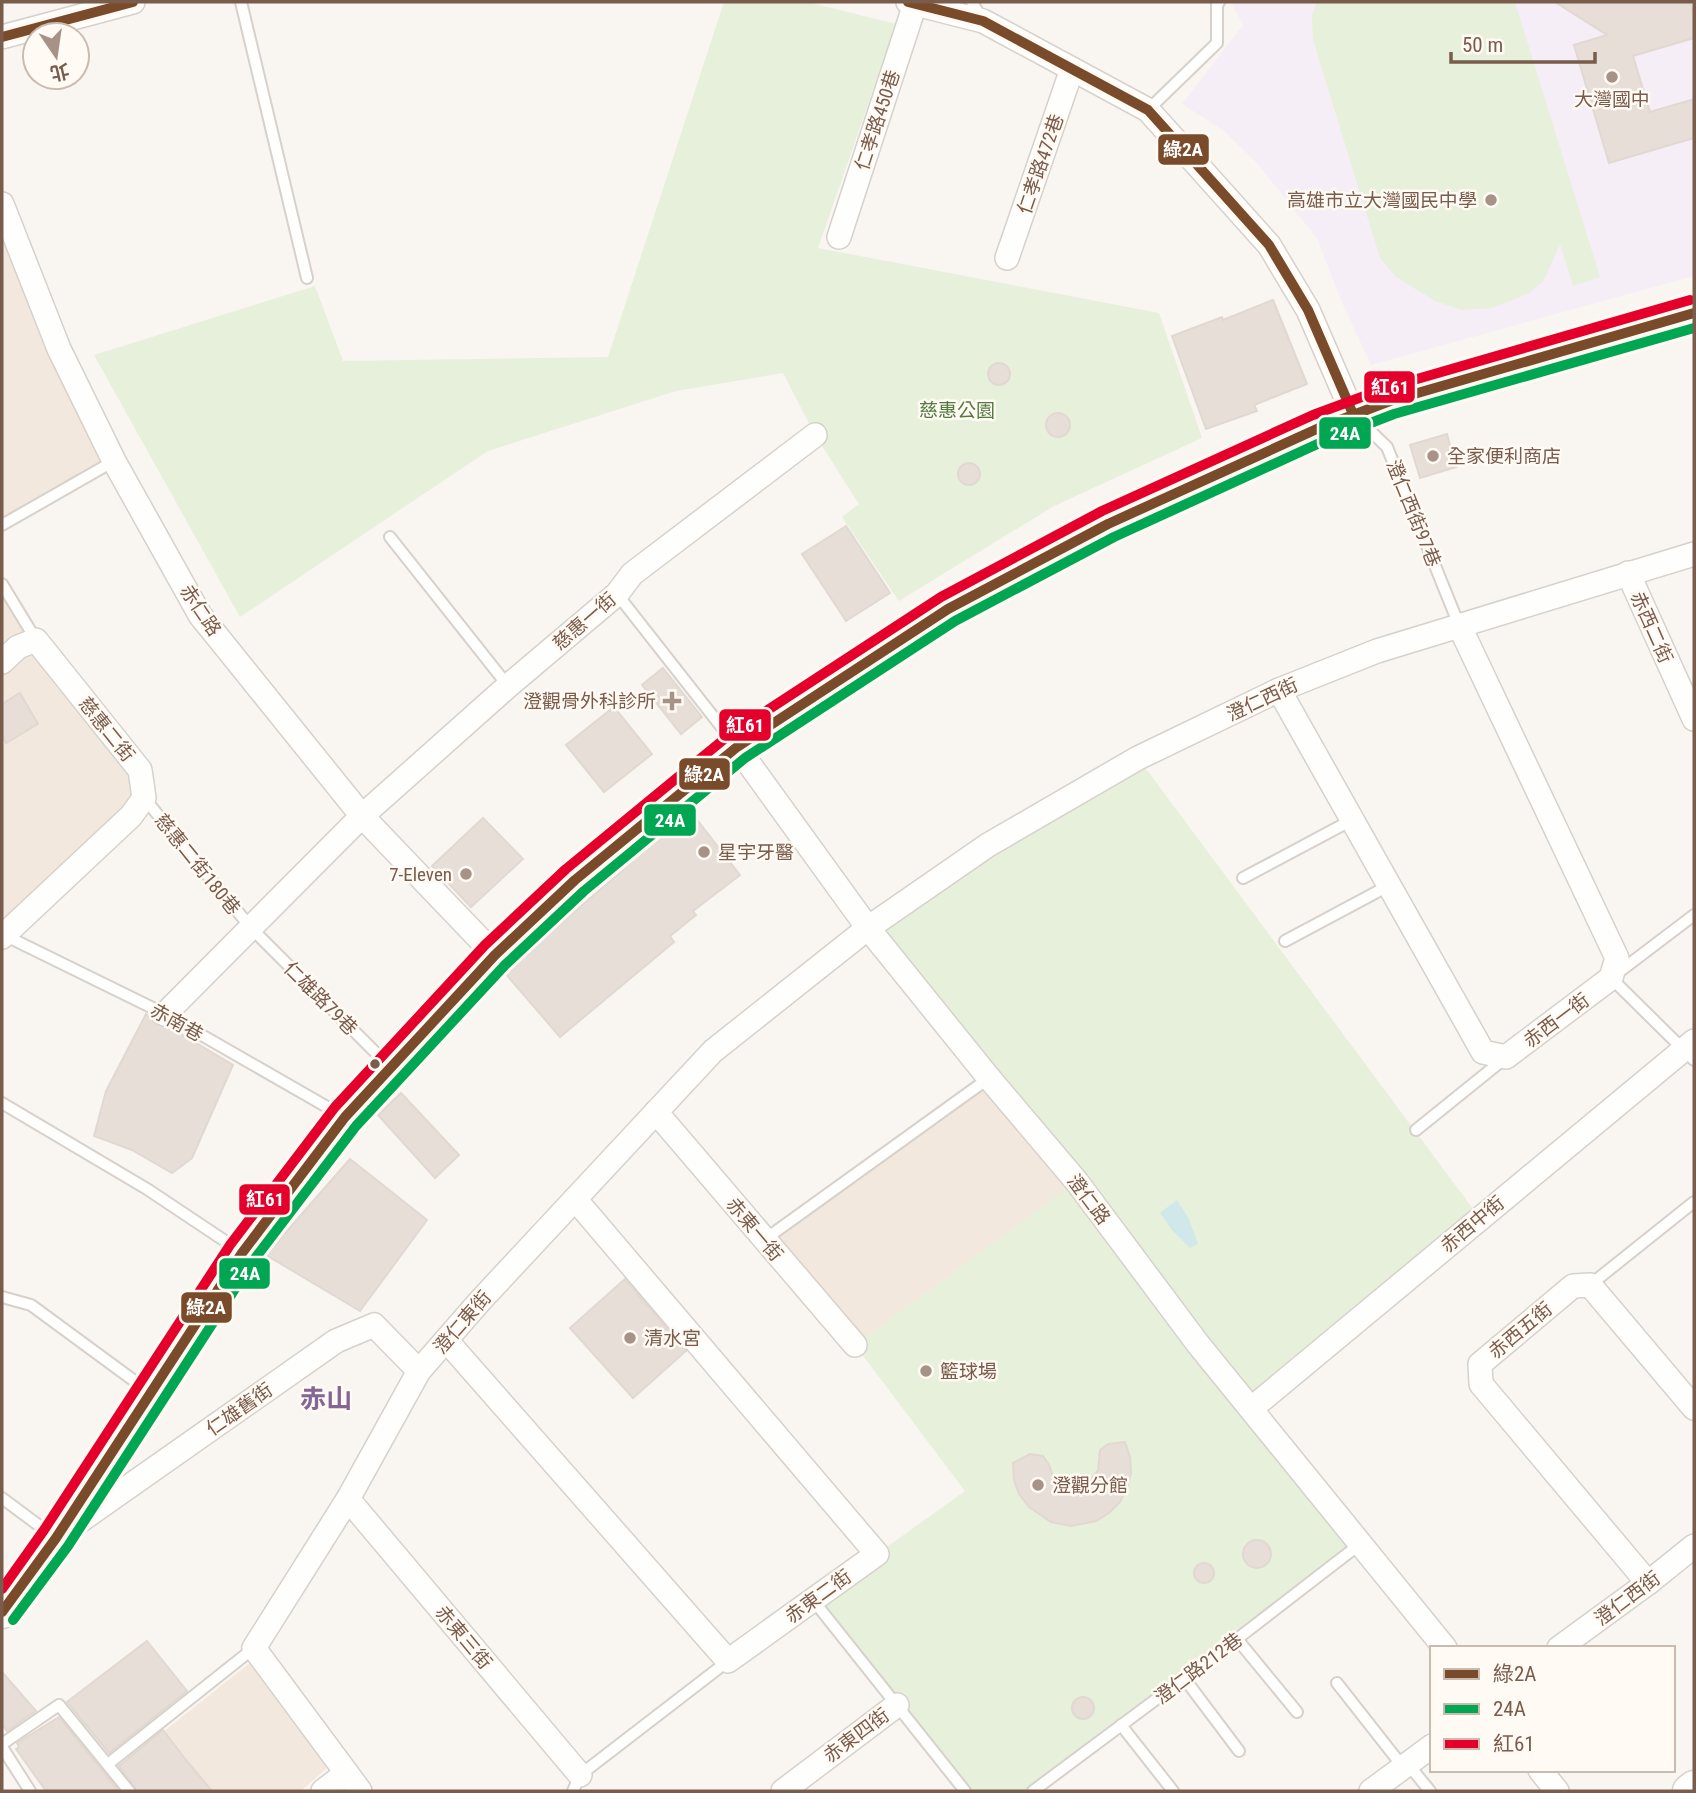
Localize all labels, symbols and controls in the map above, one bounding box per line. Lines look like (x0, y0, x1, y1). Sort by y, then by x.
north arrow (21, 21, 91, 91)
scale bar (1451, 21, 1594, 65)
text: 50 m (1462, 33, 1503, 57)
text: 北 (48, 59, 72, 85)
street label: 仁孝路450巷 (850, 67, 905, 173)
marker: 大灣國中 (1604, 69, 1620, 85)
place label: 大灣國中 (1574, 88, 1650, 111)
street label: 仁孝路472巷 (1013, 111, 1068, 217)
line badge: 綠2A (1157, 133, 1210, 166)
text: 綠2A (1163, 138, 1204, 161)
place label: 高雄市立大灣國民中學 (1287, 189, 1477, 212)
marker: 高雄市立大灣國民中學 (1483, 192, 1499, 208)
line badge: 紅61 (1363, 370, 1416, 404)
text: 紅61 (1371, 376, 1409, 399)
park label: 慈惠公園 (919, 399, 995, 422)
line badge: 24A (1318, 416, 1372, 450)
text: 24A (1330, 422, 1361, 445)
place label: 全家便利商店 (1447, 445, 1561, 468)
marker: 全家便利商店 (1425, 448, 1441, 464)
street label: 澄仁西街97巷 (1382, 456, 1446, 570)
street label: 赤仁路 (175, 580, 226, 640)
street label: 慈惠一街 (548, 588, 621, 655)
street label: 赤西二街 (1626, 588, 1678, 667)
street label: 澄仁西街 (1223, 673, 1302, 726)
place label: 澄觀骨外科診所 (523, 690, 656, 713)
marker: 澄觀骨外科診所 (662, 691, 682, 711)
street label: 慈惠二街 (74, 693, 139, 766)
line badge: 紅61 (718, 708, 772, 742)
text: 紅61 (726, 714, 764, 737)
line badge: 綠2A (678, 757, 731, 791)
text: 綠2A (684, 763, 725, 786)
line badge: 24A (643, 803, 697, 837)
street label: 慈惠二街180巷 (150, 809, 245, 919)
text: 24A (655, 809, 686, 832)
place label: 星宇牙醫 (718, 841, 794, 864)
marker: 星宇牙醫 (696, 844, 712, 860)
place label: 7-Eleven (389, 863, 452, 886)
marker: 7-Eleven (458, 866, 474, 882)
street label: 仁雄路79巷 (279, 957, 362, 1040)
street label: 赤西一街 (1519, 988, 1594, 1052)
street label: 赤南巷 (146, 999, 207, 1046)
unlabelled marker (368, 1057, 382, 1071)
street label: 澄仁路 (1062, 1170, 1115, 1229)
line badge: 紅61 (238, 1183, 291, 1216)
text: 紅61 (246, 1188, 284, 1211)
street label: 赤西中街 (1436, 1191, 1509, 1258)
street label: 赤東一街 (721, 1193, 788, 1266)
line badge: 24A (218, 1257, 271, 1290)
text: 24A (230, 1262, 261, 1285)
street label: 澄仁東街 (429, 1286, 496, 1359)
line badge: 綠2A (180, 1291, 233, 1324)
text: 綠2A (186, 1296, 227, 1319)
street label: 赤西五街 (1484, 1297, 1557, 1364)
place label: 清水宮 (644, 1327, 701, 1350)
marker: 清水宮 (622, 1330, 638, 1346)
place label: 籃球場 (940, 1360, 997, 1383)
marker: 籃球場 (918, 1363, 934, 1379)
street label: 仁雄舊街 (202, 1378, 277, 1441)
district label: 赤山 (300, 1384, 352, 1414)
place label: 澄觀分館 (1052, 1474, 1128, 1497)
marker: 澄觀分館 (1030, 1477, 1046, 1493)
street label: 赤東二街 (781, 1565, 856, 1628)
street label: 澄仁西街 (1590, 1566, 1665, 1630)
street label: 赤東三街 (430, 1601, 497, 1674)
street label: 澄仁路212巷 (1150, 1628, 1247, 1709)
legend (1430, 1646, 1675, 1772)
text: 綠2A (1493, 1662, 1536, 1686)
text: 24A (1493, 1697, 1526, 1721)
street label: 赤東四街 (819, 1703, 894, 1767)
text: 紅61 (1493, 1732, 1535, 1756)

